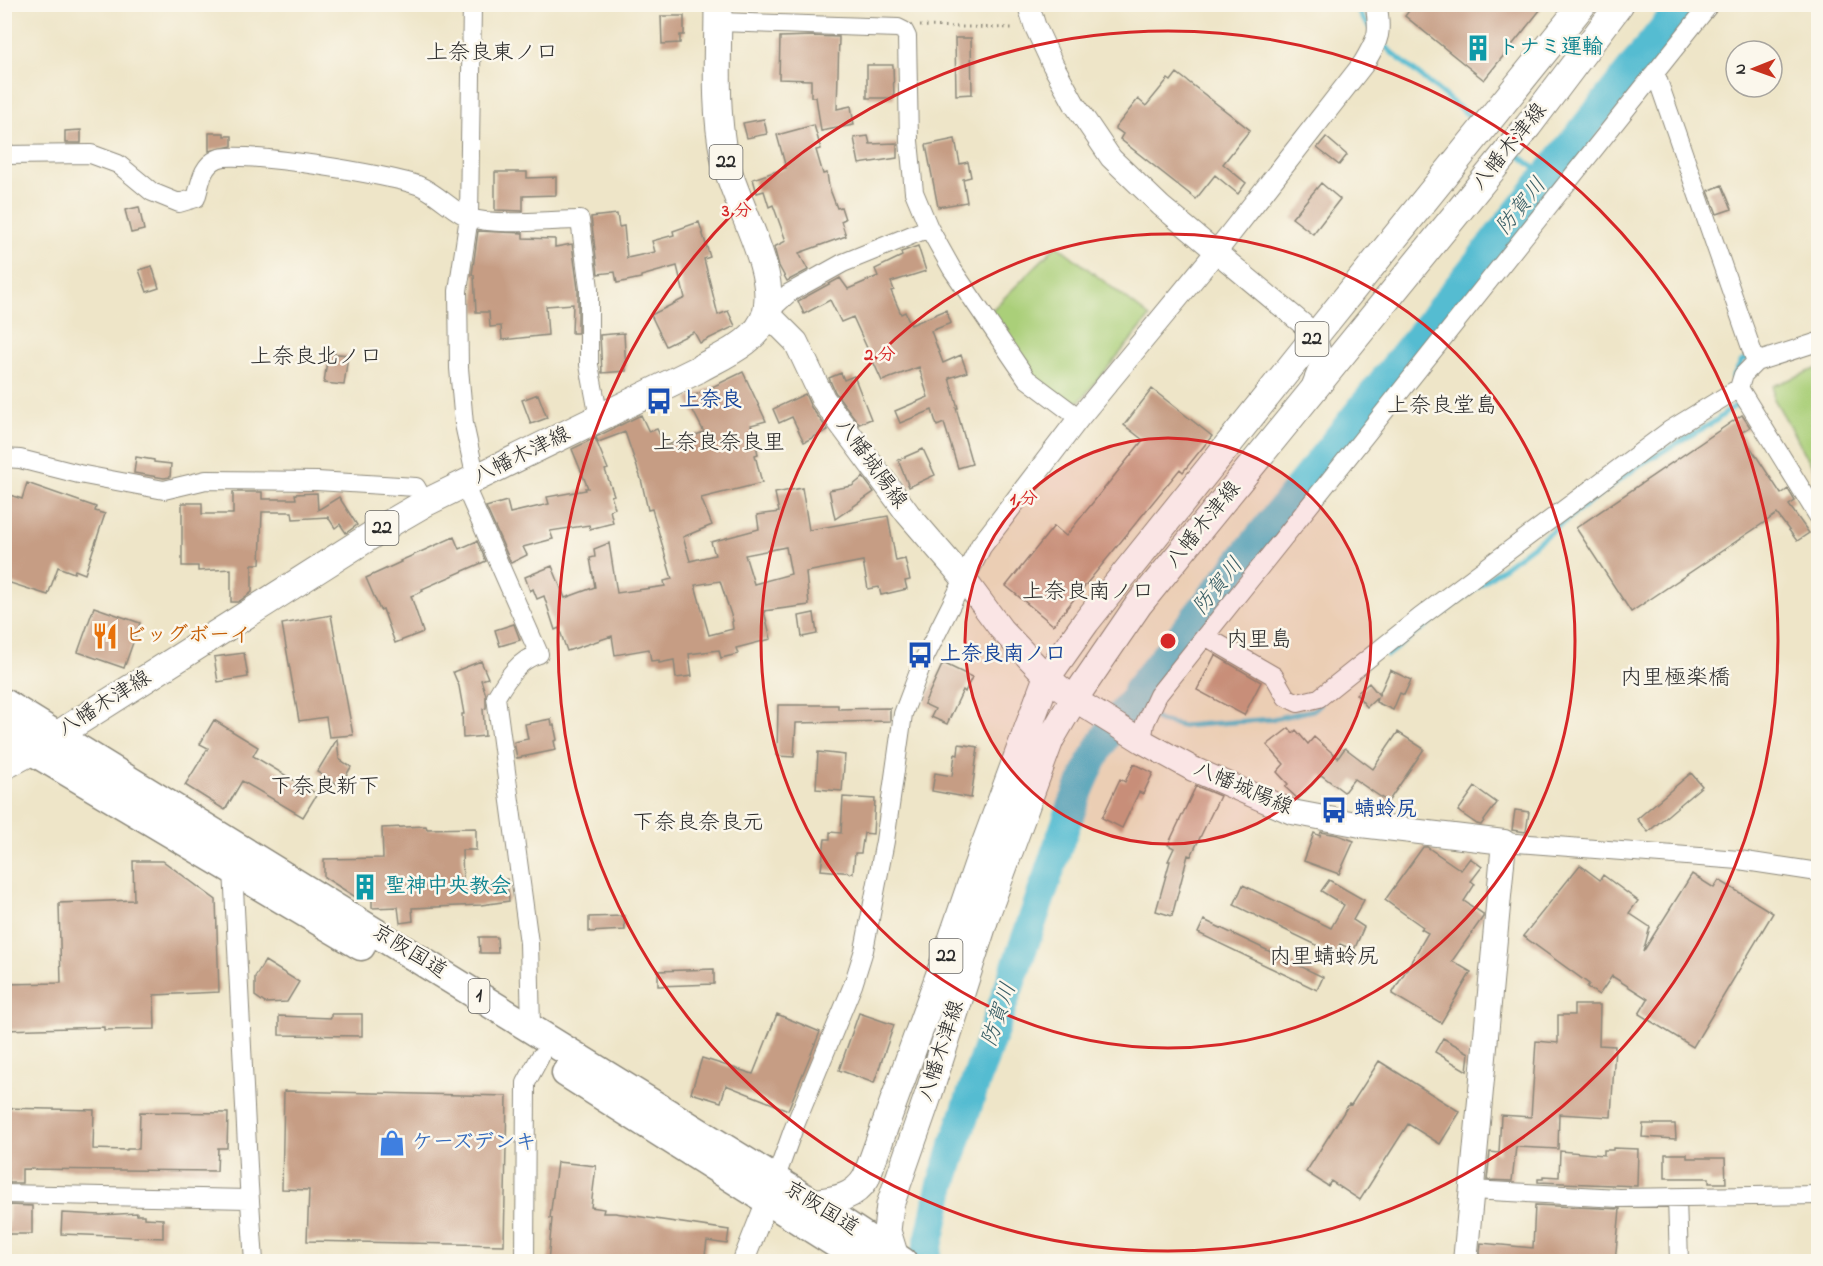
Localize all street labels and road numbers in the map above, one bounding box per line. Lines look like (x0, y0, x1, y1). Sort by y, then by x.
street label: 八幡木津線 (1465, 97, 1555, 197)
road number: 22 (710, 145, 742, 179)
road number: 22 (1296, 322, 1328, 356)
street label: 八幡城陽線 (828, 413, 914, 515)
street label: 八幡木津線 (468, 420, 576, 492)
street label: 八幡木津線 (1159, 475, 1249, 575)
road number: 22 (366, 511, 398, 545)
street label: 八幡木津線 (53, 663, 157, 745)
street label: 八幡城陽線 (1189, 755, 1297, 823)
street label: 京阪国道 (365, 917, 453, 987)
road number: 22 (930, 939, 962, 973)
road number: 1 (468, 979, 490, 1013)
street label: 八幡木津線 (912, 996, 972, 1106)
street label: 京阪国道 (777, 1174, 865, 1244)

